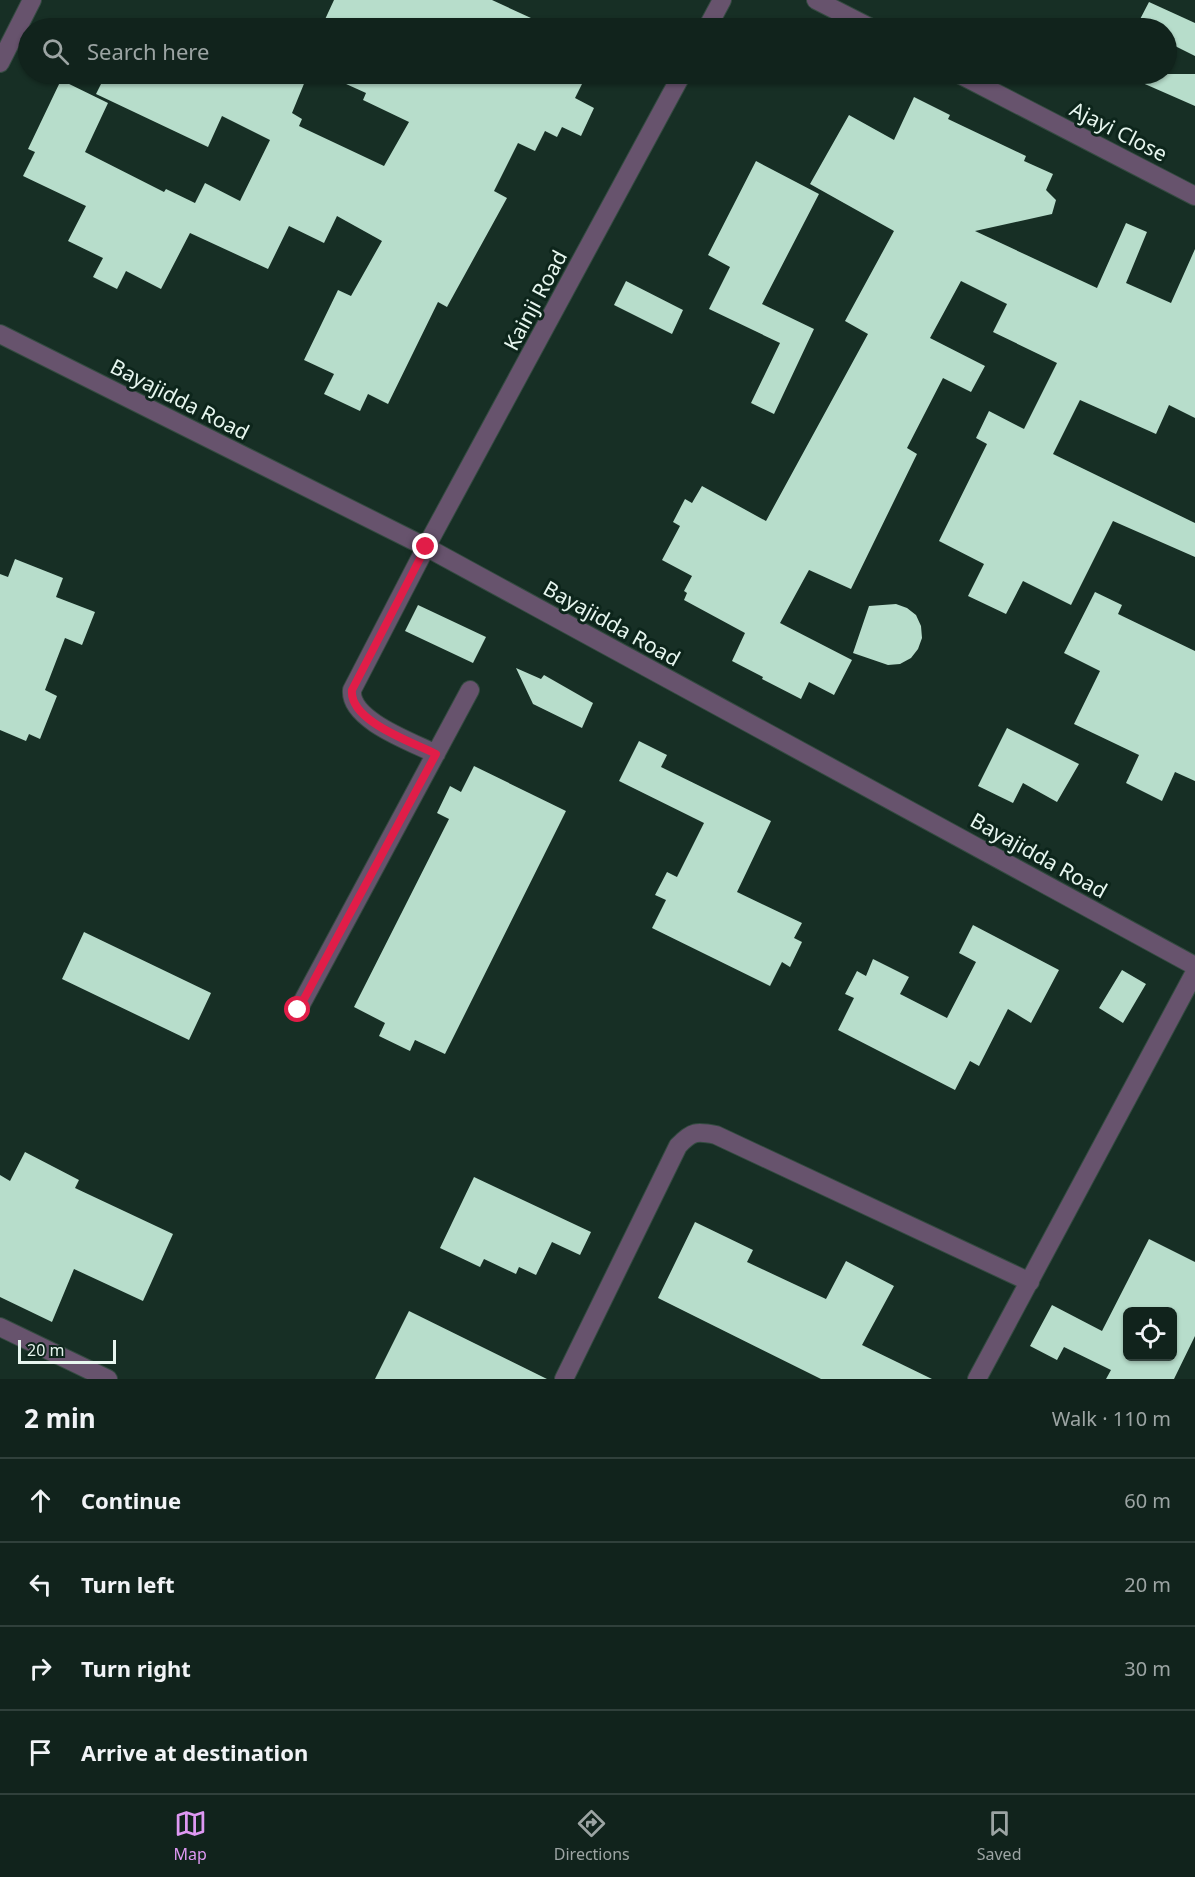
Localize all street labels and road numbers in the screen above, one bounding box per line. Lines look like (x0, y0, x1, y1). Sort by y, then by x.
street label: Ajayi Close (1066, 95, 1172, 167)
street label: Kainji Road (497, 245, 573, 355)
street label: Bayajidda Road (106, 352, 254, 446)
street label: Bayajidda Road (539, 574, 685, 672)
street label: Bayajidda Road (966, 806, 1112, 904)

